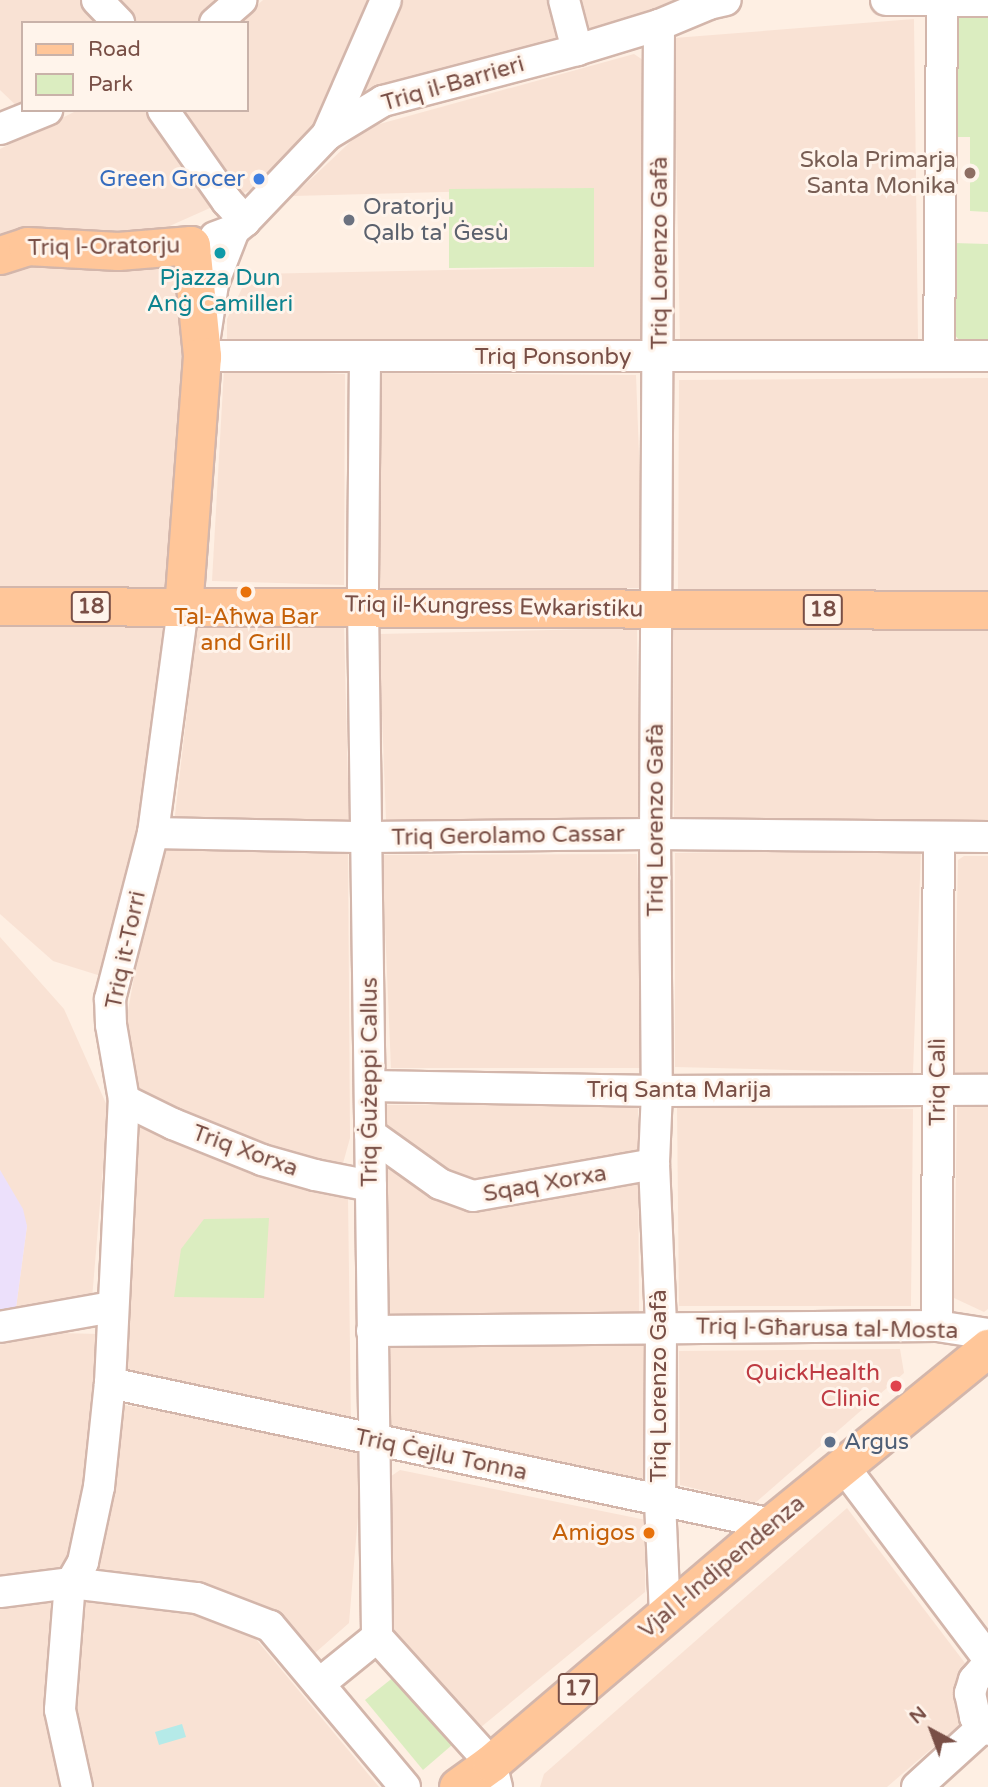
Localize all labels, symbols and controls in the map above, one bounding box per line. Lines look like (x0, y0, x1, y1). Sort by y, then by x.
legend (21, 21, 248, 112)
text: Road (88, 37, 141, 62)
street label: Triq il-Barrieri (379, 50, 527, 118)
text: Park (88, 72, 133, 97)
place label: Skola Primarja Santa Monika (800, 146, 956, 200)
street label: Triq Lorenzo Gafà (646, 156, 674, 350)
place label: Green Grocer (99, 165, 245, 193)
marker: Skola Primarja Santa Monika (962, 165, 978, 181)
marker: Green Grocer (251, 171, 267, 187)
place label: Oratorju Qalb ta' Ġesù (363, 193, 509, 247)
marker: Oratorju Qalb ta' Ġesù (341, 212, 357, 228)
street label: Triq l-Oratorju (27, 232, 181, 262)
marker: Pjazza Dun Anġ Camilleri (212, 245, 228, 261)
place label: Pjazza Dun Anġ Camilleri (147, 264, 293, 318)
street label: Triq Ponsonby (475, 343, 631, 371)
marker: Tal-Aħwa Bar and Grill (238, 584, 254, 600)
road number: 18 (70, 590, 112, 624)
street label: Triq il-Kungress Ewkaristiku (344, 591, 644, 623)
road number: 18 (802, 592, 844, 628)
place label: Tal-Aħwa Bar and Grill (174, 603, 318, 657)
street label: Triq Lorenzo Gafà (642, 723, 670, 917)
street label: Triq Gerolamo Cassar (391, 820, 625, 852)
street label: Triq it-Torri (100, 888, 152, 1012)
street label: Triq Ġużeppi Callus (356, 977, 384, 1187)
street label: Triq Calì (924, 1038, 952, 1126)
street label: Triq Santa Marija (587, 1076, 771, 1104)
street label: Triq Xorxa (188, 1119, 302, 1183)
street label: Sqaq Xorxa (481, 1160, 609, 1208)
street label: Triq Lorenzo Gafà (645, 1289, 673, 1483)
street label: Triq l-Għarusa tal-Mosta (695, 1313, 959, 1345)
place label: QuickHealth Clinic (745, 1359, 880, 1413)
marker: QuickHealth Clinic (886, 1376, 906, 1396)
street label: Triq Ċejlu Tonna (352, 1423, 530, 1487)
place label: Argus (844, 1428, 909, 1456)
marker: Argus (822, 1434, 838, 1450)
street label: Vjal l-Indipendenza (633, 1490, 811, 1644)
place label: Amigos (552, 1519, 635, 1547)
marker: Amigos (641, 1525, 657, 1541)
road number: 17 (557, 1672, 599, 1706)
north arrow (897, 1696, 967, 1766)
text: N (905, 1702, 931, 1728)

